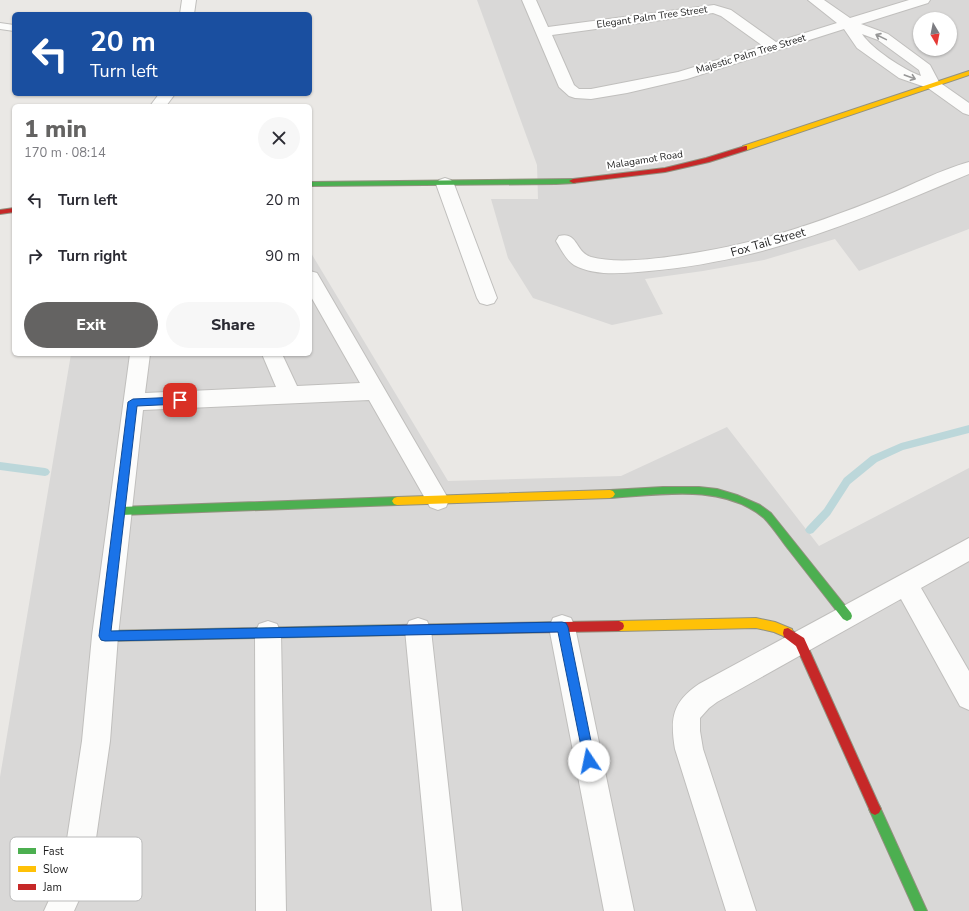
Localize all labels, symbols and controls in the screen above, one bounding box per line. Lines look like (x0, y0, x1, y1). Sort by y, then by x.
street label: Elegant Palm Tree Street (596, 2, 709, 32)
north arrow (913, 12, 957, 56)
map controls (913, 12, 957, 56)
text: 20 m (90, 23, 156, 61)
icon: left (24, 28, 76, 80)
street label: Majestic Palm Tree Street (694, 30, 808, 77)
one-way arrow (875, 33, 887, 40)
text: Turn left (90, 59, 158, 83)
one-way arrow (903, 74, 916, 81)
text: 1 min (24, 113, 87, 145)
button: close (258, 117, 300, 159)
text: 170 m · 08:14 (24, 144, 106, 162)
street label: Malagamot Road (606, 147, 684, 173)
icon: left (24, 189, 46, 211)
text: Turn left (58, 190, 117, 210)
text: 20 m (265, 190, 300, 210)
street label: Fox Tail Street (729, 223, 808, 260)
icon: right (24, 245, 46, 267)
text: Turn right (58, 246, 127, 266)
text: 90 m (265, 246, 300, 266)
button: Exit (24, 302, 158, 348)
button: Share (166, 302, 300, 348)
pin (163, 383, 197, 417)
icon: arrive (169, 389, 191, 411)
position arrow (568, 740, 610, 782)
legend (10, 837, 142, 901)
text: Fast (43, 844, 64, 859)
text: Slow (43, 862, 68, 877)
text: Jam (42, 880, 62, 895)

